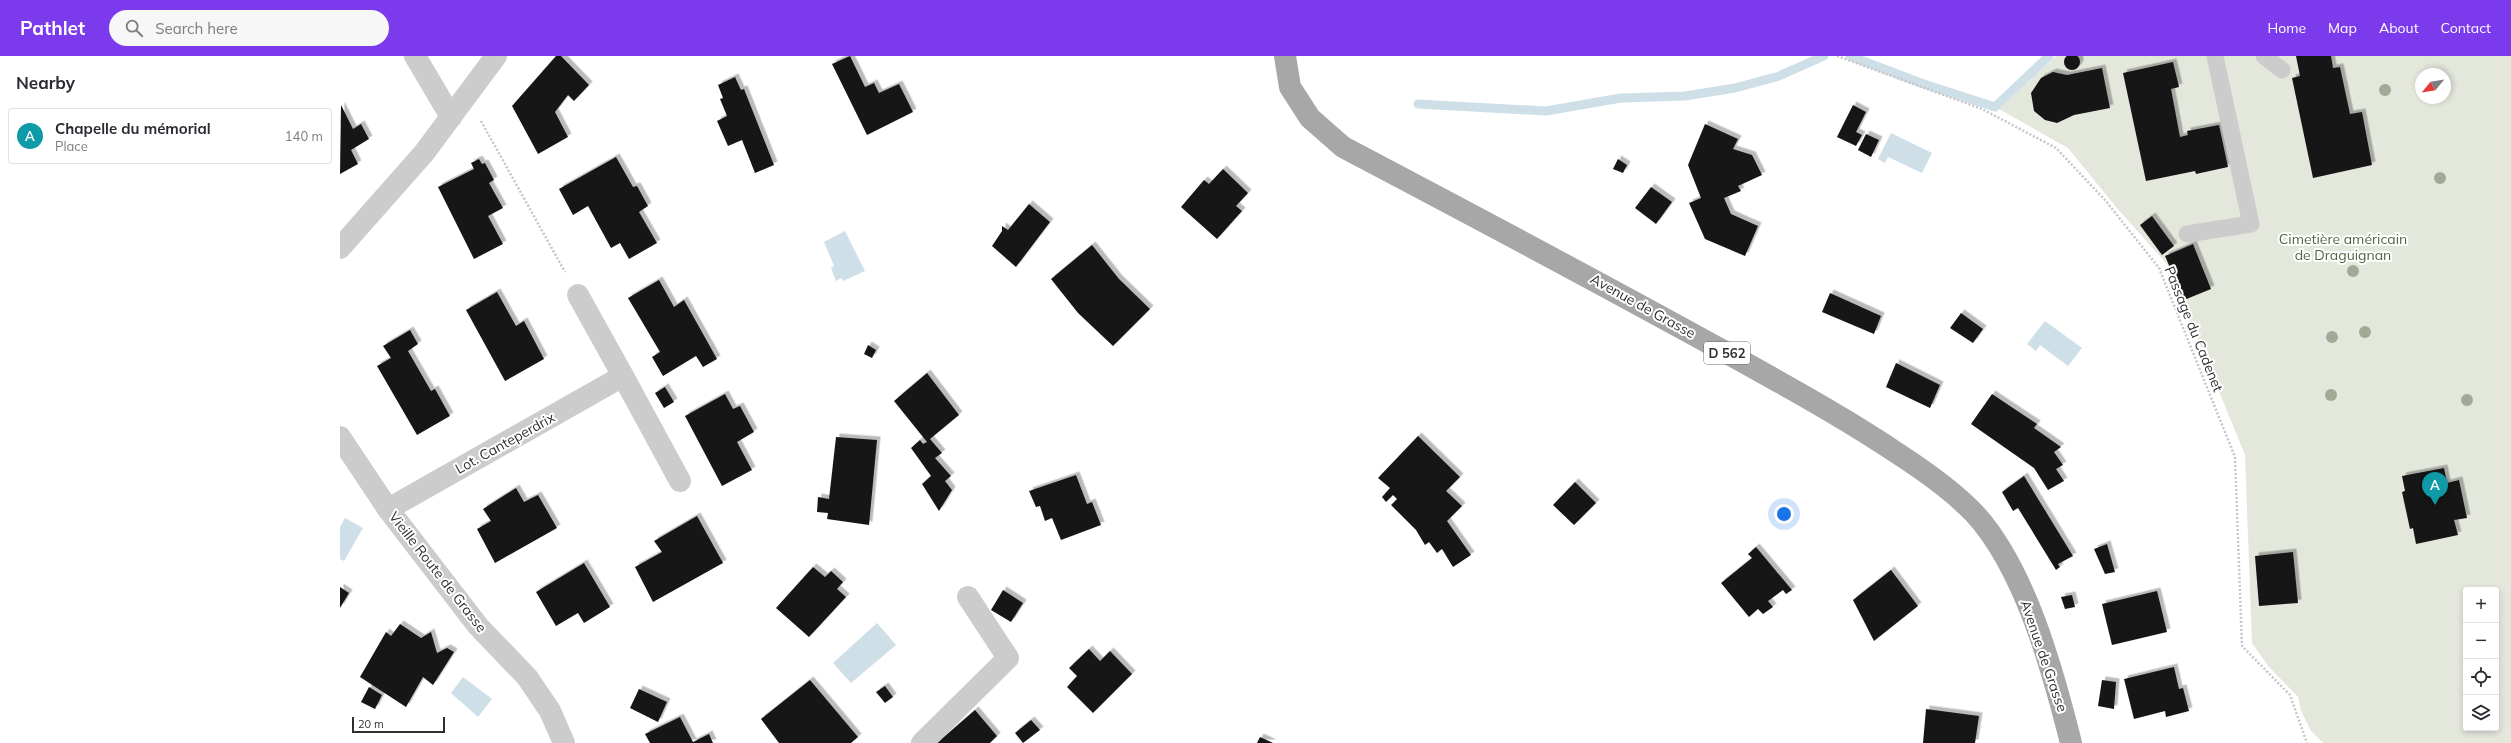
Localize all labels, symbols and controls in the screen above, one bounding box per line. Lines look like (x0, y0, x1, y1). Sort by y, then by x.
search box (109, 10, 389, 46)
text: Pathlet (20, 16, 85, 40)
icon: search (123, 17, 145, 39)
text: Search here (155, 19, 238, 38)
text: Home (2267, 19, 2306, 37)
text: Map (2328, 19, 2357, 37)
text: About (2379, 19, 2419, 37)
text: Contact (2441, 19, 2491, 37)
north arrow (2415, 68, 2451, 104)
text: Nearby (16, 72, 75, 93)
text: Chapelle du mémorial (55, 119, 211, 138)
text: A (25, 128, 35, 144)
text: 140 m (285, 128, 323, 144)
text: Place (55, 138, 88, 154)
park label: Cimetière américain de Draguignan (2279, 230, 2407, 264)
street label: Passage du Cadenet (2161, 264, 2227, 394)
street label: Avenue de Grasse (1587, 270, 1699, 342)
road number: D 562 (1704, 342, 1750, 364)
street label: Lot. Canteperdrix (452, 408, 558, 478)
pin: A (2422, 472, 2448, 505)
your location (1774, 504, 1794, 524)
street label: Vieille Route de Grasse (385, 508, 491, 636)
map controls (2463, 587, 2499, 731)
button: + (2463, 587, 2499, 623)
street label: Avenue de Grasse (2016, 598, 2072, 714)
button: − (2463, 623, 2499, 659)
button: locate (2463, 659, 2499, 695)
button: layers (2463, 695, 2499, 731)
scale bar (352, 715, 445, 734)
text: 20 m (358, 717, 384, 731)

